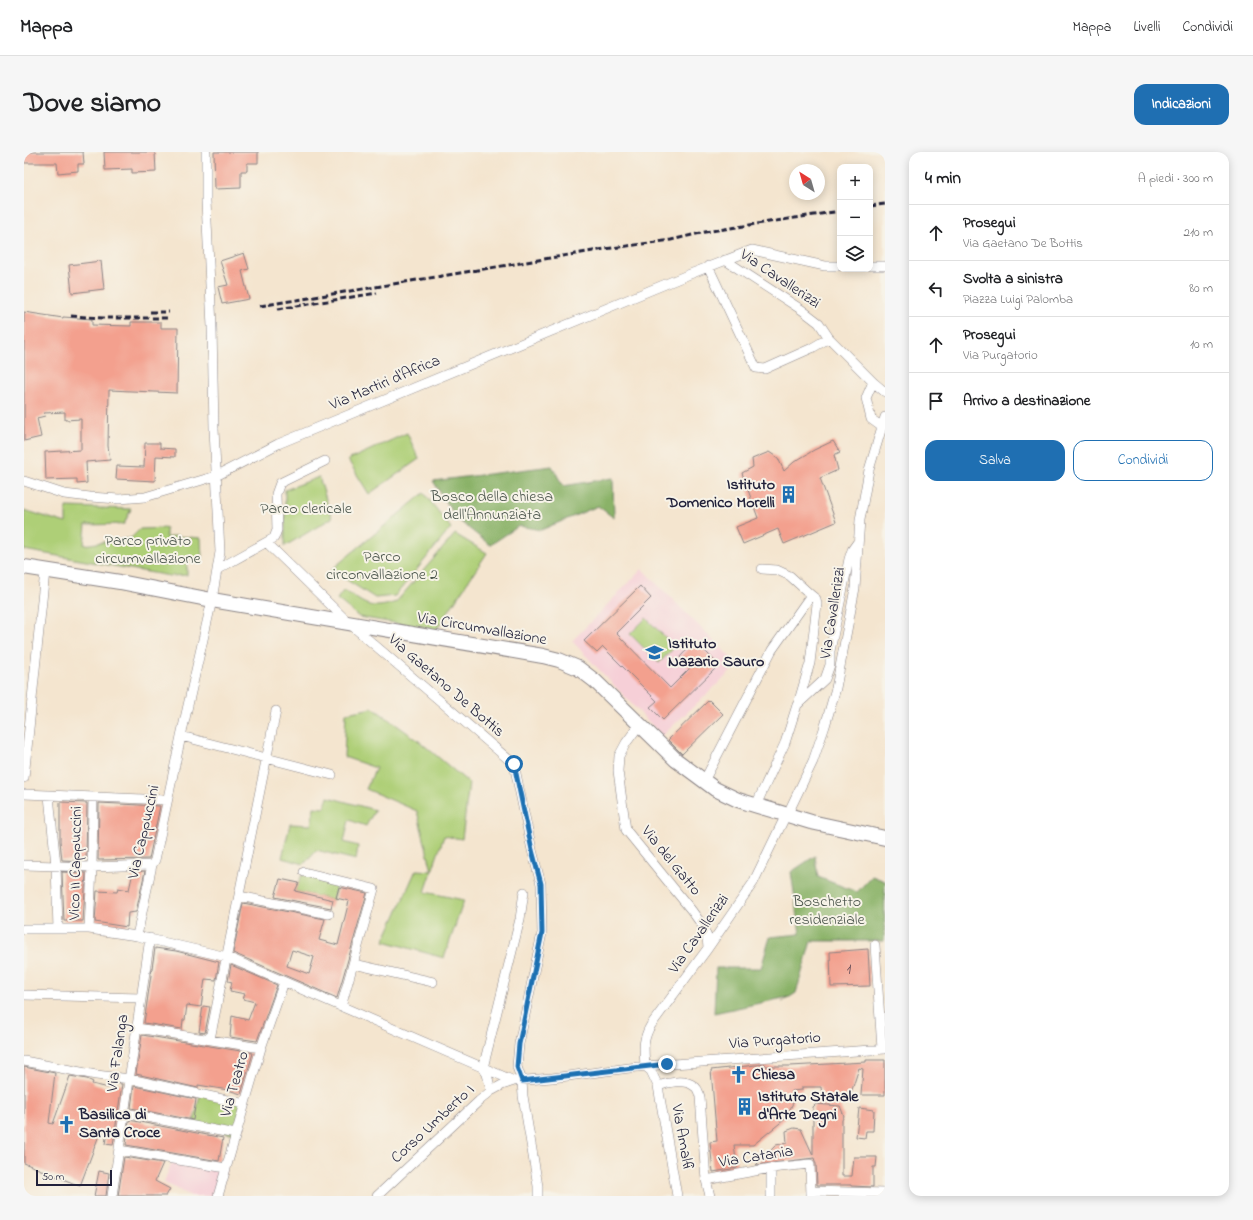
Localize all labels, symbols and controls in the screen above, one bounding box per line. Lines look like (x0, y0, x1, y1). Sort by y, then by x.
text: Mappa (20, 14, 73, 41)
text: Mappa (1073, 17, 1111, 38)
text: Livelli (1133, 17, 1160, 38)
text: Condividi (1182, 17, 1233, 38)
text: Dove siamo (24, 84, 161, 125)
button: Indicazioni (1134, 84, 1229, 125)
north arrow (789, 164, 825, 200)
map controls (837, 164, 873, 272)
button: + (837, 164, 873, 200)
text: 4 min (925, 166, 961, 191)
text: A piedi · 300 m (1138, 169, 1213, 188)
button: − (837, 200, 873, 236)
text: Prosegui (963, 212, 1016, 234)
icon: ahead (925, 222, 947, 244)
text: 210 m (1183, 223, 1213, 242)
text: Via Gaetano De Bottis (963, 234, 1083, 253)
button: layers (837, 236, 873, 272)
street label: Via Cavallerizzi (734, 243, 825, 315)
text: Svolta a sinistra (963, 268, 1063, 290)
icon: left (925, 278, 947, 300)
text: 80 m (1189, 279, 1213, 298)
text: Piazza Luigi Palomba (963, 290, 1073, 309)
text: Prosegui (963, 324, 1016, 346)
icon: ahead (925, 334, 947, 356)
text: 10 m (1190, 335, 1213, 354)
text: Via Purgatorio (963, 346, 1038, 365)
street label: Via Martiri d'Africa (325, 349, 444, 418)
icon: arrive (925, 390, 947, 412)
text: Arrivo a destinazione (963, 390, 1090, 412)
button: Salva (925, 440, 1065, 481)
button: Condividi (1073, 440, 1213, 481)
place label: Istituto Domenico Morelli (666, 473, 775, 515)
building icon: Istituto Domenico Morelli (778, 484, 798, 504)
park label: Bosco della chiesa dell'Annunziata (430, 485, 553, 527)
park label: Parco clericale (260, 497, 353, 521)
park label: Parco privato circumvallazione (95, 529, 202, 571)
park label: Parco circonvallazione 2 (326, 545, 438, 587)
street label: Via Cavallerizzi (814, 565, 852, 662)
street label: Via Circumvallazione (414, 606, 549, 652)
street label: Via Gaetano De Bottis (382, 628, 510, 744)
place label: Istituto Nazario Sauro (668, 632, 764, 674)
school or university icon: Istituto Nazario Sauro (645, 643, 665, 663)
route start (505, 755, 523, 773)
street label: Via Cappuccini (121, 783, 166, 882)
street label: Vico II Cappuccini (63, 806, 89, 921)
street label: Via del Gatto (634, 820, 707, 901)
street label: Via Cavallerizzi (662, 889, 735, 980)
park label: Boschetto residenziale (789, 890, 865, 932)
house number: 1 (847, 959, 852, 980)
street label: Via Falanga (101, 1013, 135, 1094)
street label: Via Purgatorio (727, 1026, 822, 1056)
street label: Via Teatro (214, 1048, 256, 1121)
route end (658, 1055, 676, 1073)
place label: Chiesa (752, 1063, 796, 1087)
church icon: Chiesa (729, 1065, 749, 1085)
street label: Corso Umberto I (386, 1079, 480, 1169)
place label: Istituto Statale d'Arte Degni (758, 1085, 859, 1128)
building icon: Istituto Statale d'Arte Degni (735, 1096, 755, 1116)
street label: Via Amalfi (664, 1102, 700, 1173)
place label: Basilica di Santa Croce (78, 1103, 161, 1145)
church icon: Basilica di Santa Croce (56, 1114, 76, 1134)
street label: Via Catania (716, 1139, 795, 1175)
scale bar (36, 1168, 112, 1187)
text: 50 m (42, 1169, 64, 1185)

